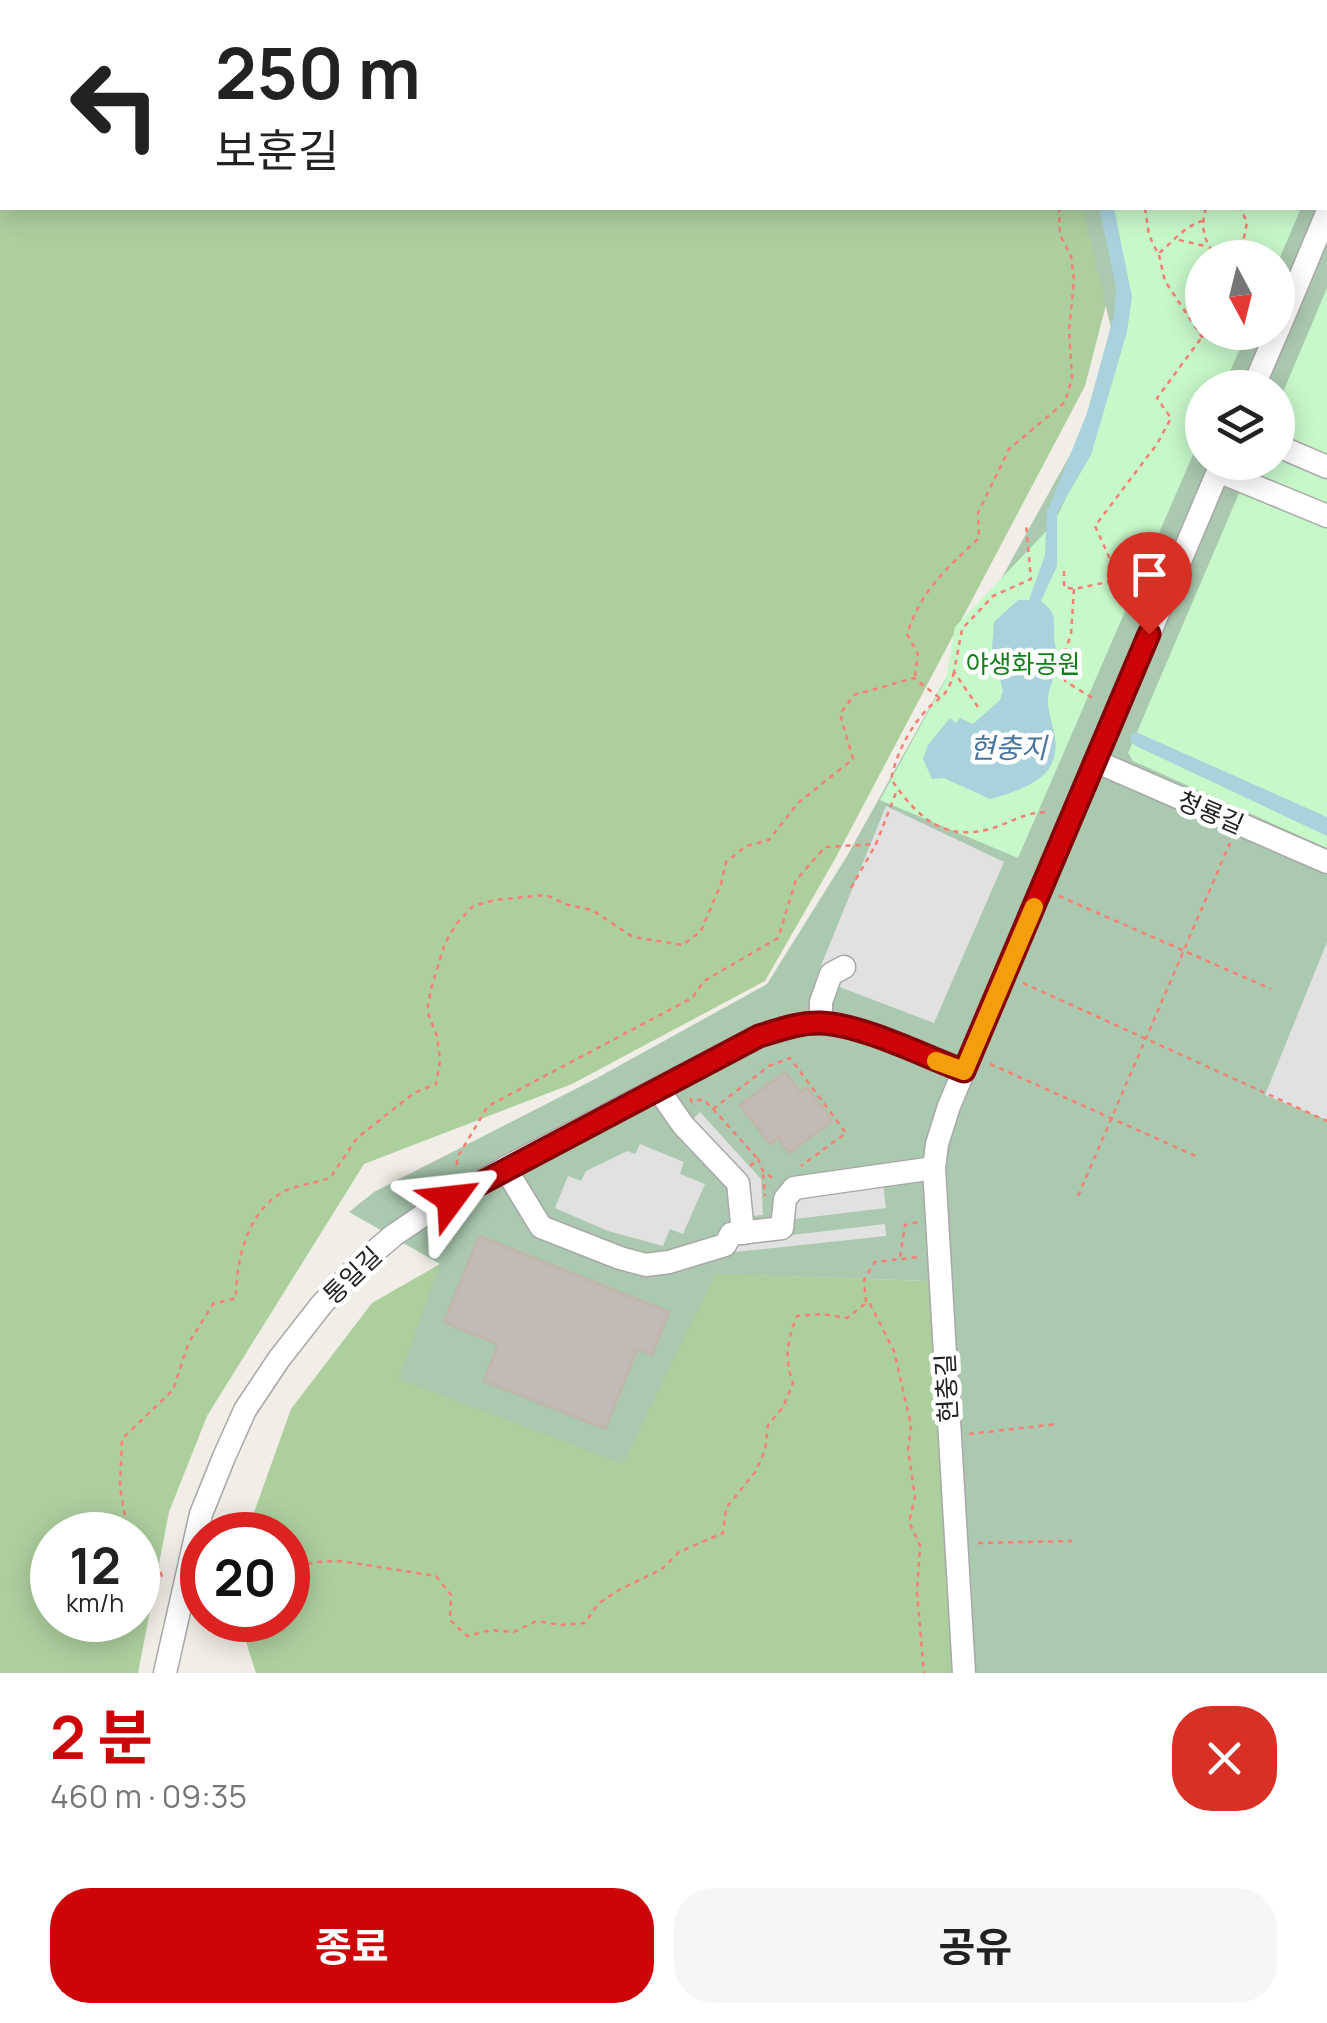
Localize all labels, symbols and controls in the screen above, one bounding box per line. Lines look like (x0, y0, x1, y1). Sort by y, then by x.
text: 250 m (215, 24, 421, 120)
icon: left (50, 40, 180, 170)
text: 보훈길 (215, 119, 339, 181)
north arrow (1185, 240, 1295, 350)
map controls (1185, 240, 1295, 480)
button: layers (1185, 370, 1295, 480)
pin (1107, 532, 1192, 635)
icon: arrive (1122, 547, 1177, 602)
park label: 야생화공원 (965, 646, 1081, 681)
water label: 현충지 (969, 728, 1049, 766)
street label: 청룡길 (1172, 782, 1250, 842)
position arrow (399, 1147, 503, 1251)
street label: 통일길 (315, 1238, 389, 1312)
street label: 현충길 (927, 1353, 965, 1423)
speed limit sign: 20 (180, 1512, 310, 1642)
text: 12 (69, 1531, 121, 1599)
text: km/h (66, 1585, 124, 1620)
text: 2 분 (50, 1695, 153, 1777)
button: close (1172, 1706, 1277, 1811)
text: 460 m · 09:35 (50, 1774, 247, 1818)
button: 종료 (50, 1888, 654, 2003)
button: 공유 (674, 1888, 1277, 2003)

